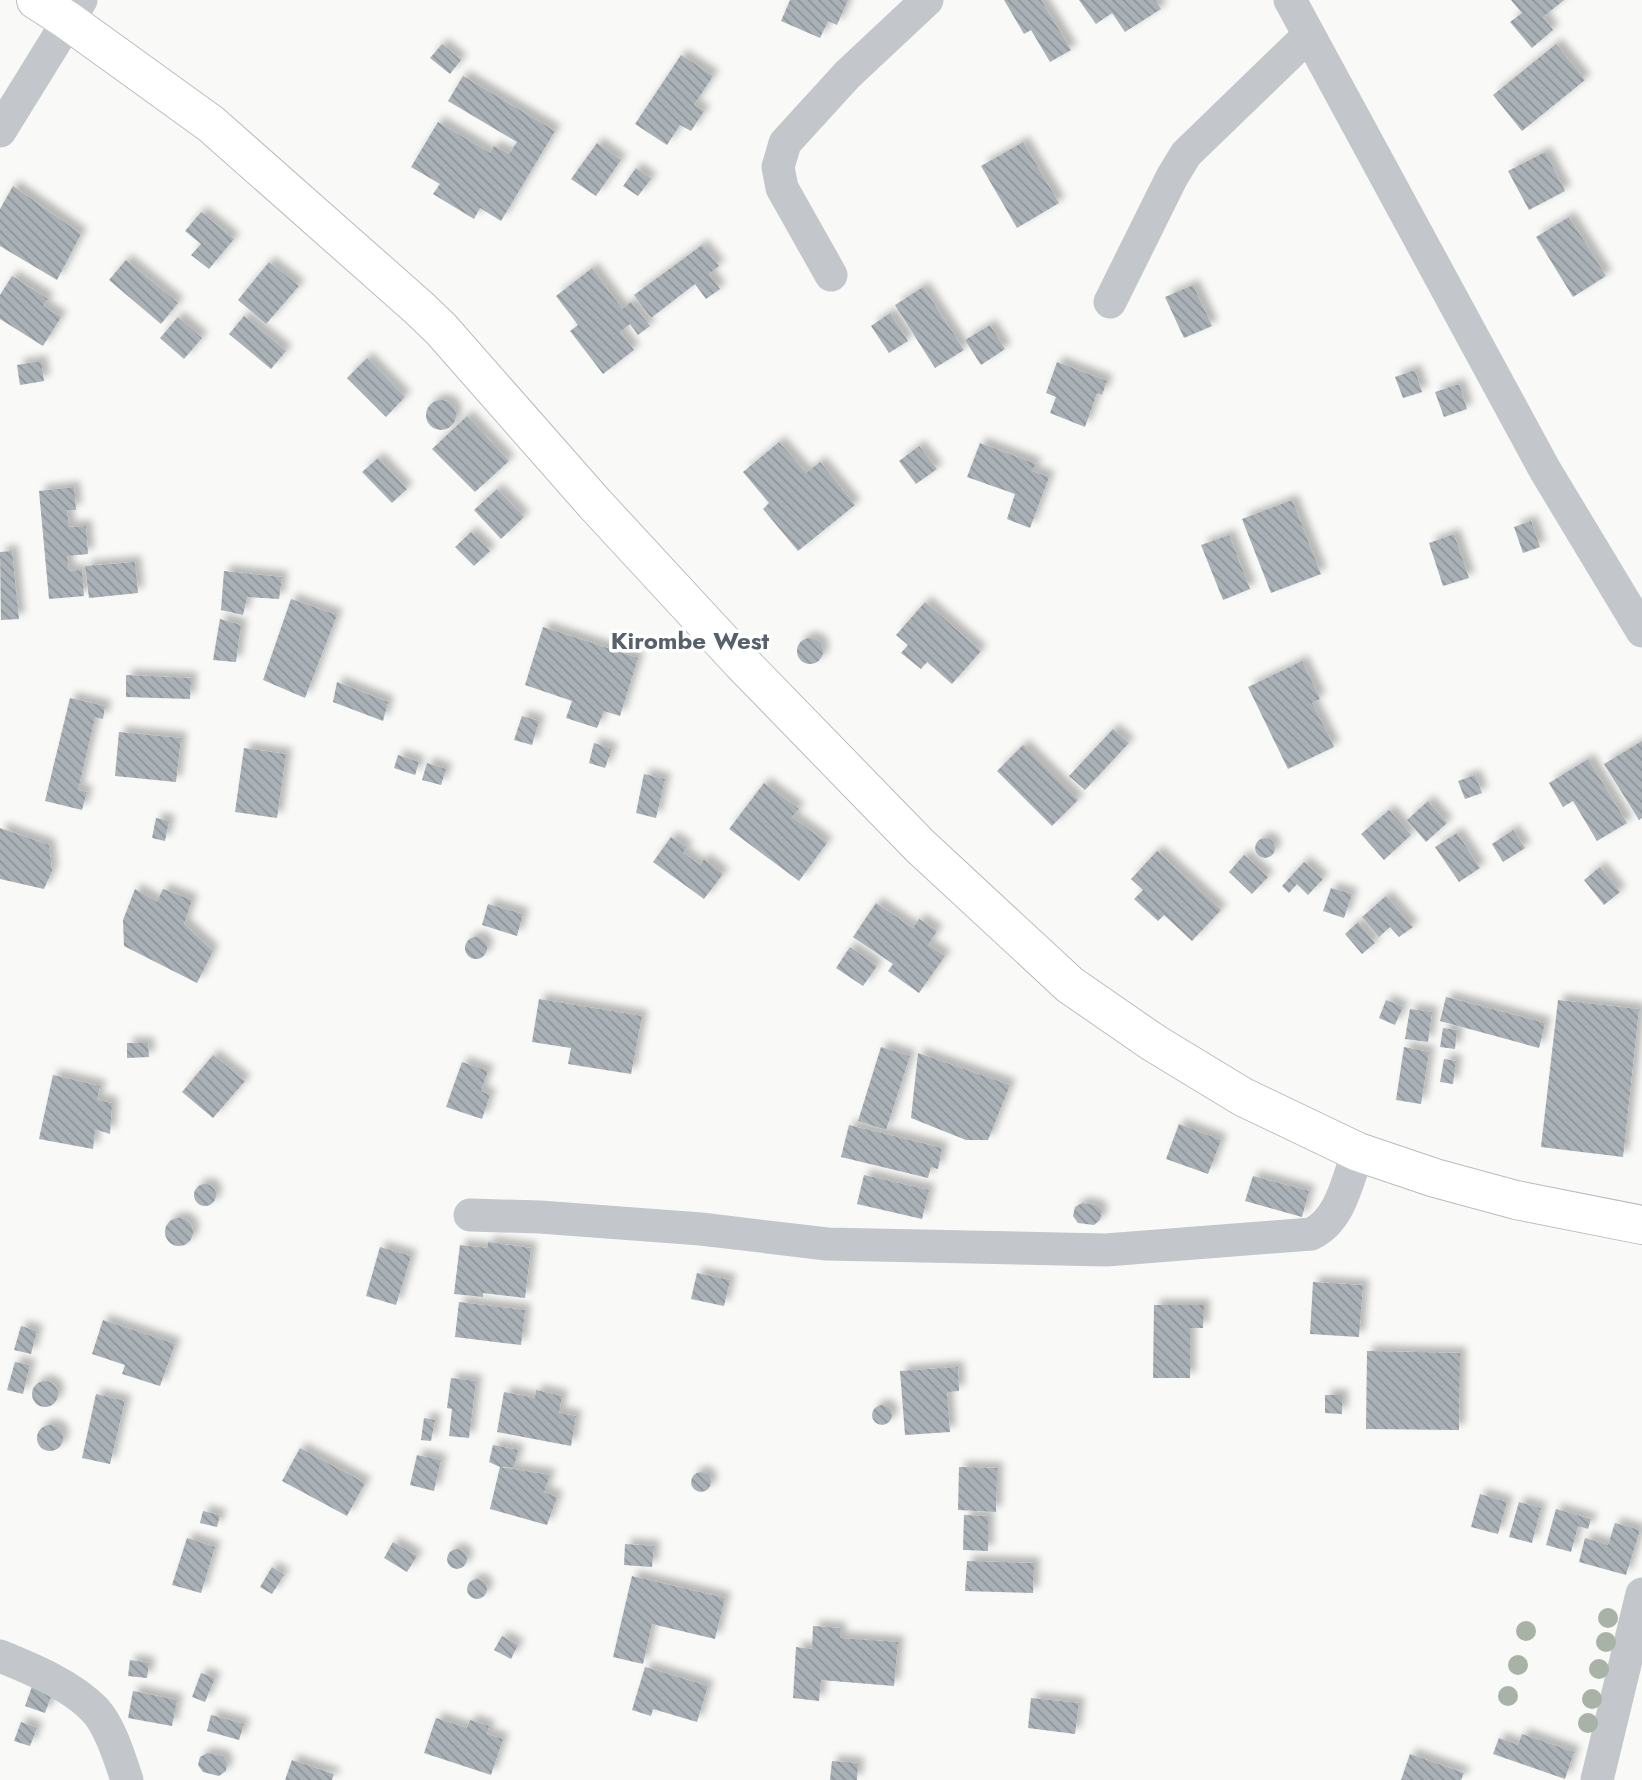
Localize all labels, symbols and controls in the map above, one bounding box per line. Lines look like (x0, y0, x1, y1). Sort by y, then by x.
district label: Kirombe West (611, 623, 770, 658)

